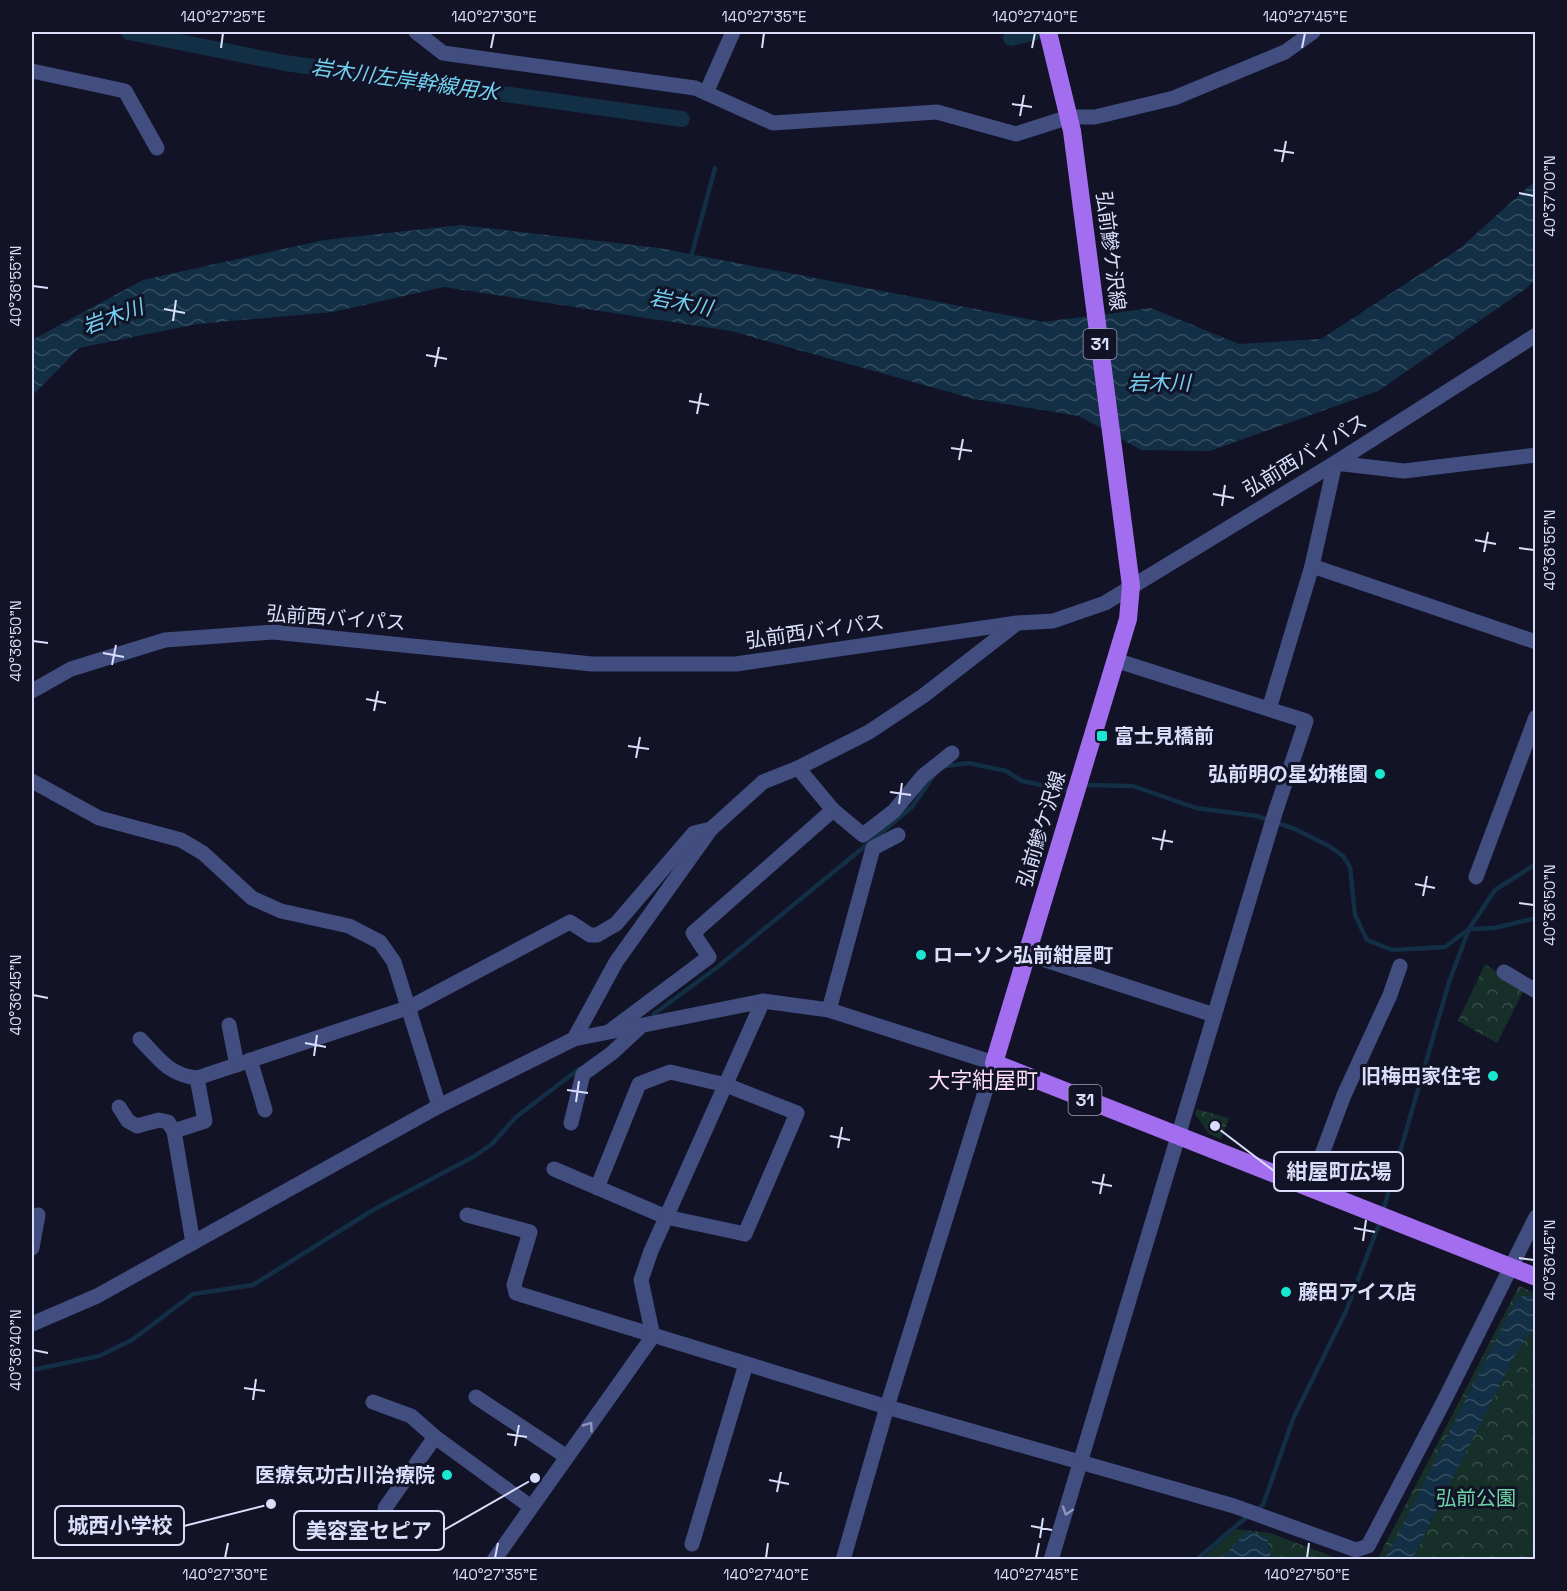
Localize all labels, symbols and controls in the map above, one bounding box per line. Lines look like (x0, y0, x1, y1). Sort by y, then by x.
text: 140°27'25"E (181, 7, 265, 26)
text: 140°27'30"E (451, 7, 537, 26)
text: 140°27'35"E (722, 7, 807, 26)
text: 140°27'40"E (992, 7, 1078, 26)
text: 140°27'45"E (1263, 7, 1347, 26)
water label: 岩木川左岸幹線用水 (310, 53, 503, 106)
text: 40°37'00"N (1540, 155, 1559, 237)
street label: 弘前鰺ケ沢線 (1091, 190, 1131, 312)
text: 40°36'55"N (6, 245, 25, 327)
water label: 岩木川 (648, 283, 717, 322)
water label: 岩木川 (79, 292, 149, 340)
road number: 31 (1084, 329, 1116, 359)
water label: 岩木川 (1128, 369, 1192, 396)
street label: 弘前西バイパス (1238, 408, 1372, 502)
text: 40°36'55"N (1540, 509, 1559, 591)
text: 40°36'50"N (6, 600, 25, 682)
street label: 弘前西バイパス (265, 600, 407, 636)
street label: 弘前西バイパス (744, 608, 886, 654)
place label: 富士見橋前 (1114, 723, 1214, 749)
marker: 富士見橋前 (1095, 729, 1109, 743)
place label: 弘前明の星幼稚園 (1208, 761, 1368, 787)
marker: 弘前明の星幼稚園 (1373, 767, 1387, 781)
street label: 弘前鰺ケ沢線 (1011, 768, 1071, 890)
text: 40°36'50"N (1540, 864, 1559, 946)
place label: ローソン弘前紺屋町 (933, 942, 1113, 968)
marker: ローソン弘前紺屋町 (914, 948, 928, 962)
text: 40°36'45"N (6, 955, 25, 1035)
place label: 旧梅田家住宅 (1361, 1063, 1481, 1089)
district label: 大字紺屋町 (928, 1066, 1038, 1094)
marker: 旧梅田家住宅 (1486, 1069, 1500, 1083)
road number: 31 (1068, 1085, 1102, 1115)
callout: 紺屋町広場 (1274, 1152, 1403, 1191)
text: 紺屋町広場 (1287, 1158, 1392, 1185)
text: 40°36'45"N (1540, 1220, 1559, 1300)
place label: 藤田アイス店 (1298, 1279, 1416, 1305)
marker: 藤田アイス店 (1279, 1285, 1293, 1299)
text: 40°36'40"N (6, 1309, 25, 1391)
one-way arrow (582, 1422, 593, 1433)
place label: 医療気功古川治療院 (255, 1462, 435, 1488)
marker: 医療気功古川治療院 (440, 1468, 454, 1482)
park label: 弘前公園 (1436, 1485, 1516, 1511)
one-way arrow (1061, 1505, 1074, 1516)
callout: 城西小学校 (55, 1506, 184, 1545)
callout: 美容室セピア (294, 1511, 444, 1550)
text: 城西小学校 (68, 1512, 173, 1539)
text: 美容室セピア (306, 1517, 432, 1544)
text: 140°27'30"E (182, 1565, 268, 1584)
text: 140°27'35"E (453, 1565, 538, 1584)
text: 140°27'40"E (723, 1565, 809, 1584)
text: 140°27'45"E (994, 1565, 1078, 1584)
text: 140°27'50"E (1264, 1565, 1350, 1584)

